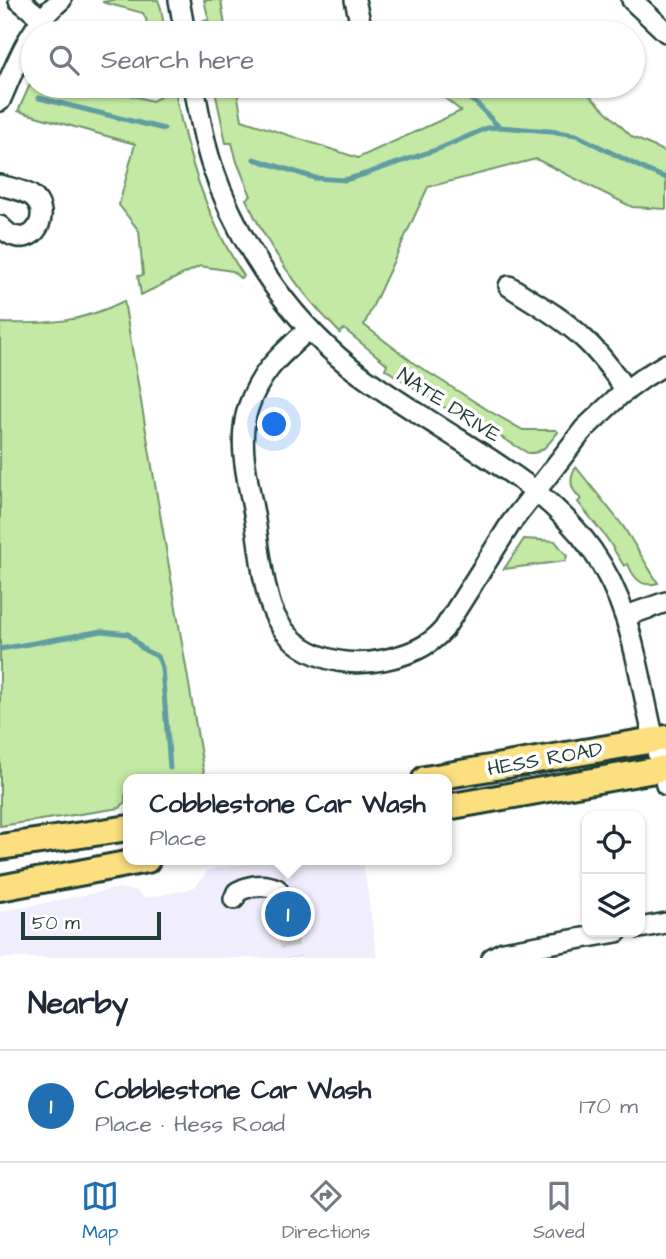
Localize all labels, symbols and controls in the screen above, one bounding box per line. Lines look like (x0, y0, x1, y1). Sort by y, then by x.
search box (21, 21, 645, 98)
icon: search (45, 41, 83, 79)
text: Search here (101, 42, 254, 78)
street label: NATE DRIVE (392, 361, 507, 450)
your location (257, 407, 291, 441)
street label: HESS ROAD (485, 735, 605, 783)
popup (123, 774, 452, 865)
text: Cobblestone Car Wash (149, 786, 426, 822)
map controls (582, 811, 645, 937)
button: locate (582, 811, 645, 874)
text: Place (149, 822, 206, 854)
button: layers (582, 874, 645, 937)
pin: 1 (265, 888, 311, 940)
scale bar (21, 909, 161, 941)
text: 50 m (32, 910, 80, 937)
text: Nearby (28, 983, 128, 1025)
text: Cobblestone Car Wash (95, 1072, 371, 1108)
text: 1 (50, 1090, 52, 1122)
text: 170 m (579, 1090, 638, 1122)
text: Place · Hess Road (95, 1108, 285, 1140)
tab: Map (81, 1177, 119, 1246)
tab: Directions (282, 1177, 370, 1246)
tab: Saved (533, 1177, 585, 1246)

